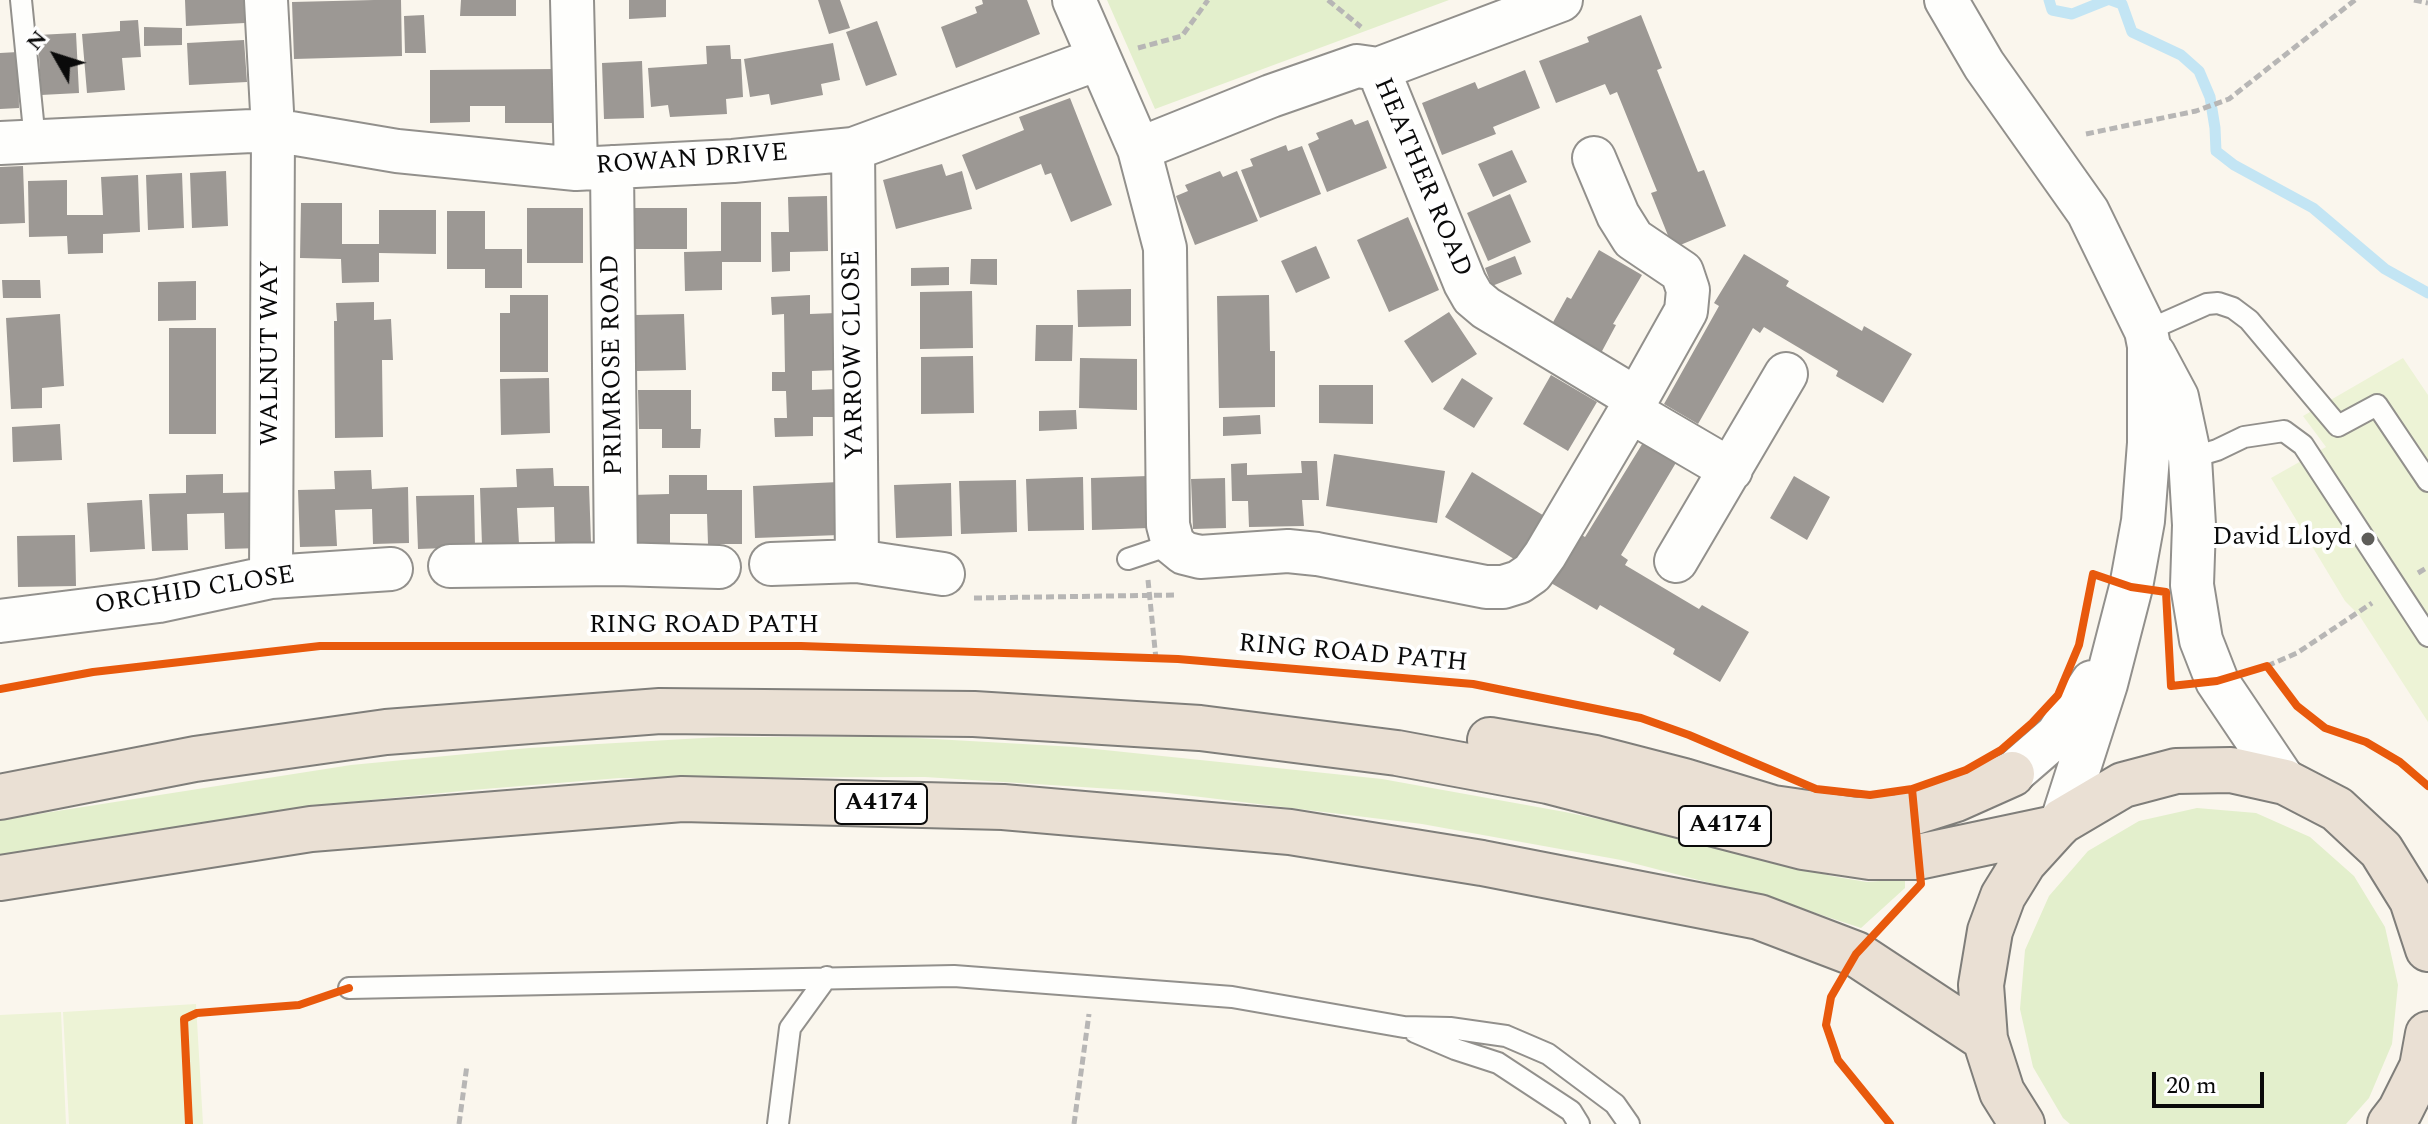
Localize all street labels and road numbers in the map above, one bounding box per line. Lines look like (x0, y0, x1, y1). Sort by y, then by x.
street label: HEATHER ROAD (1365, 74, 1477, 282)
street label: ROWAN DRIVE (595, 139, 789, 183)
street label: YARROW CLOSE (838, 250, 872, 460)
street label: PRIMROSE ROAD (596, 254, 632, 476)
street label: WALNUT WAY (256, 260, 288, 446)
street label: ORCHID CLOSE (93, 561, 297, 623)
street label: RING ROAD PATH (589, 611, 819, 643)
street label: RING ROAD PATH (1237, 629, 1469, 681)
road number: A4174 (835, 784, 927, 824)
road number: A4174 (1679, 806, 1771, 846)

